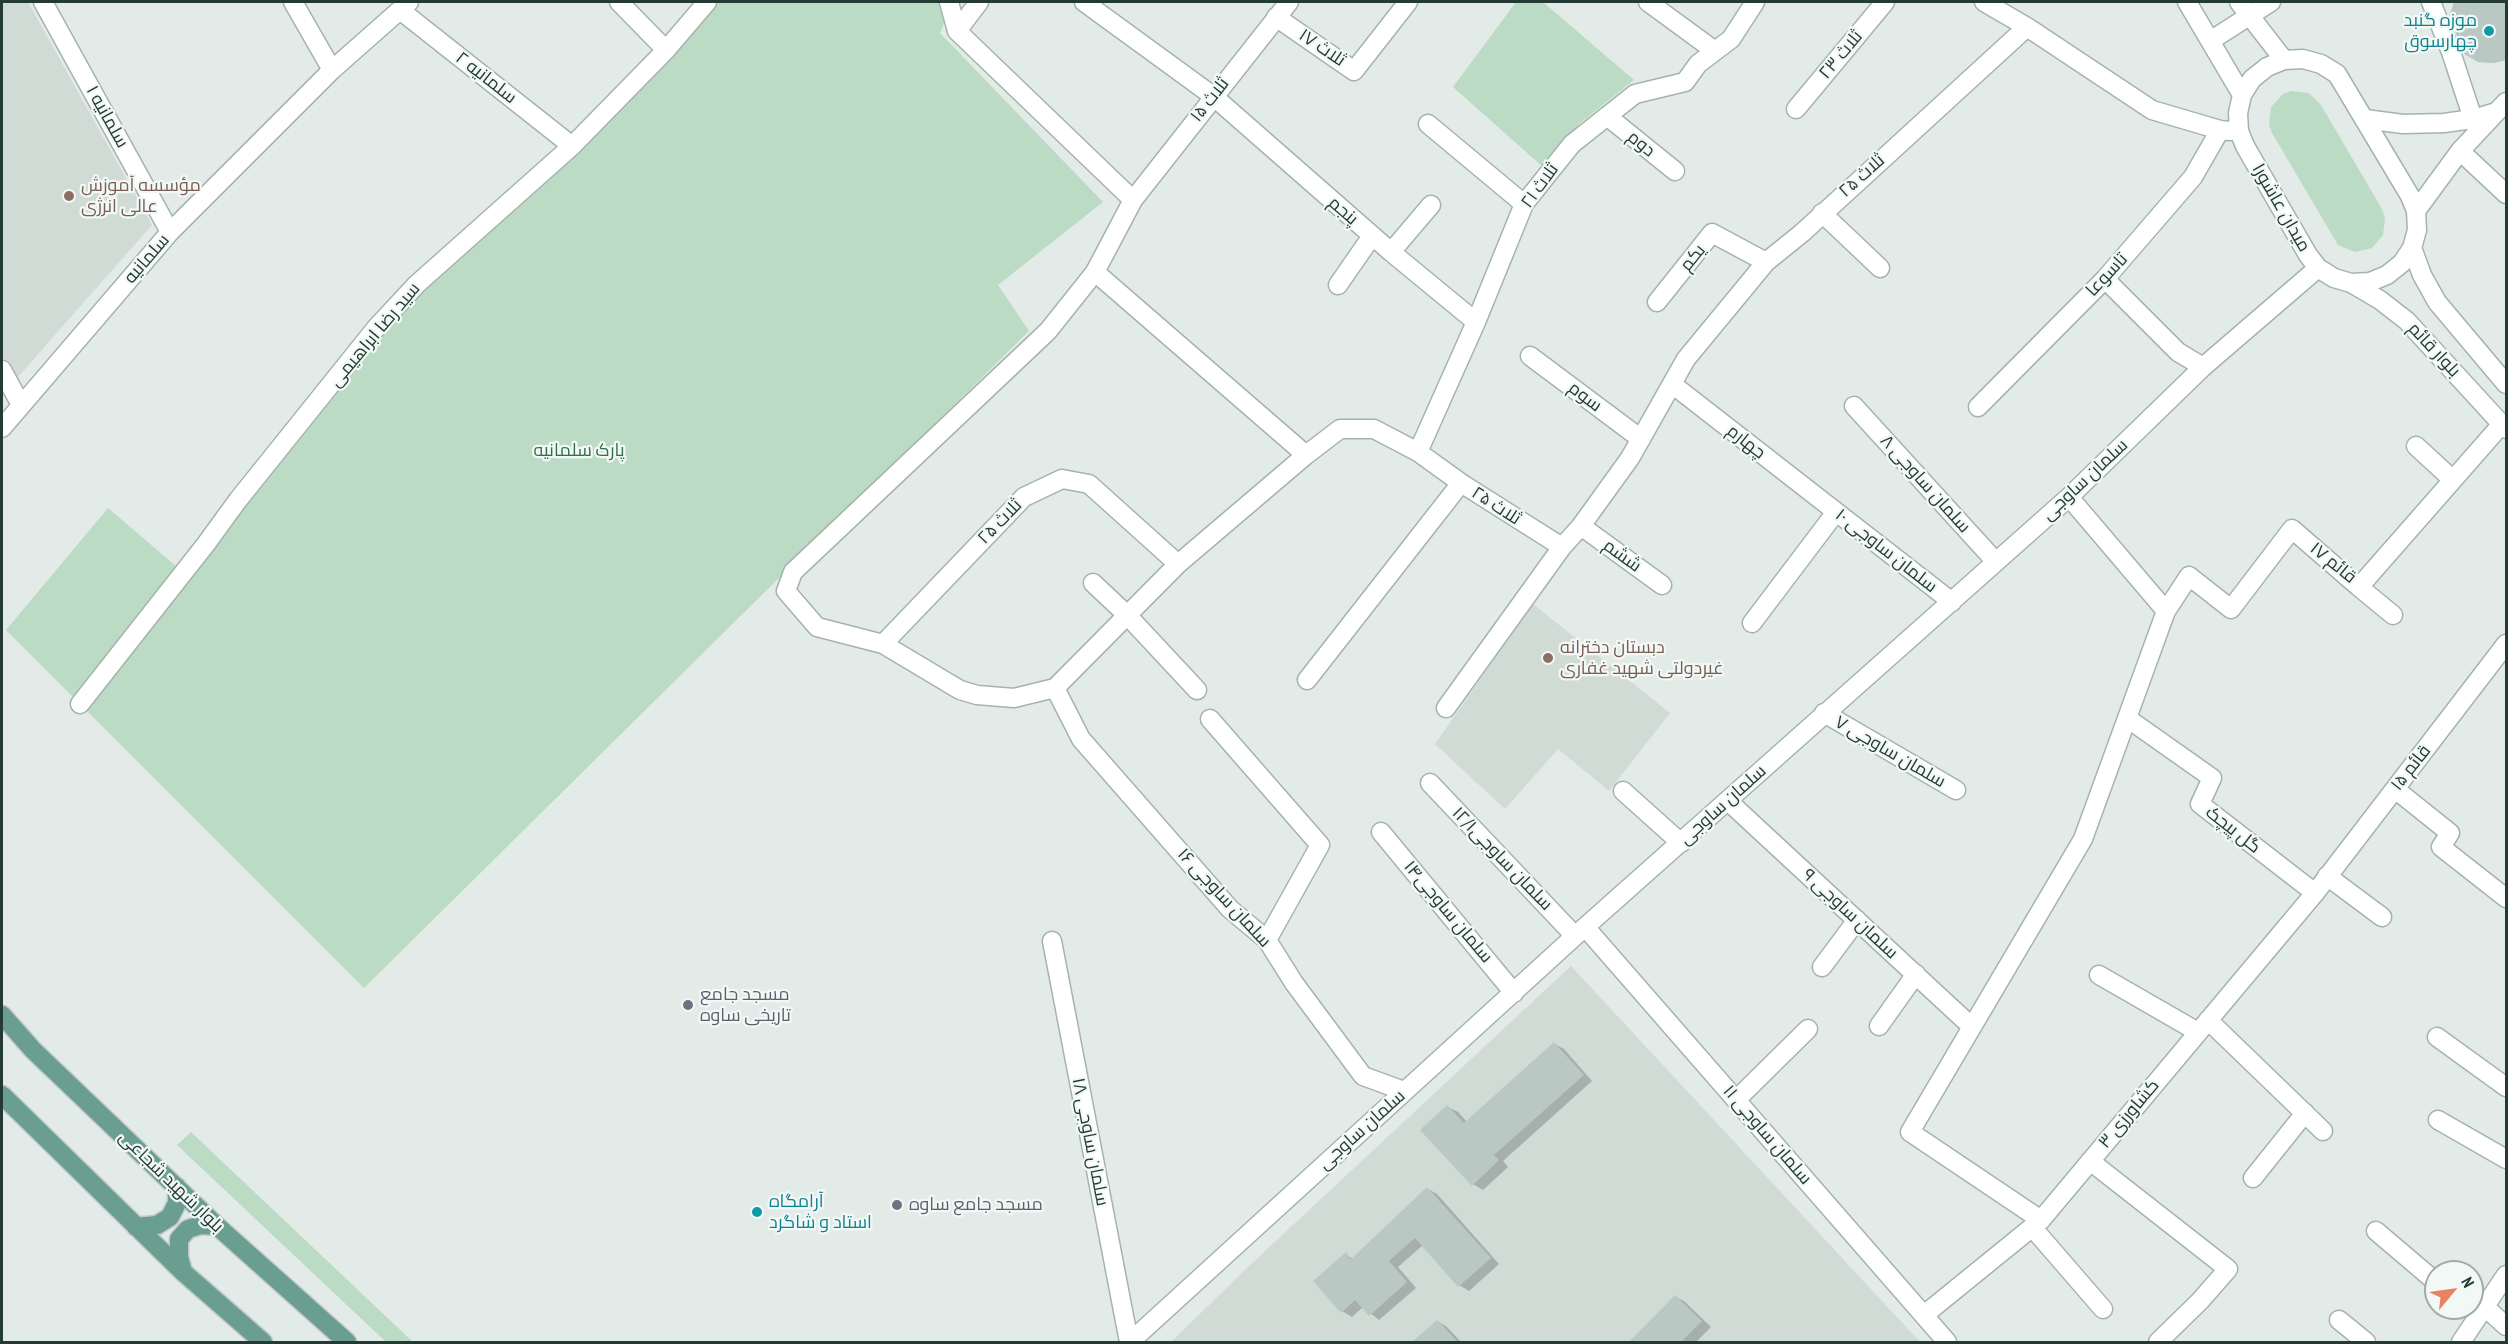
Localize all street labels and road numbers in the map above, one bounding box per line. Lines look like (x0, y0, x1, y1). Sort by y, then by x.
street label: ثلاث ۱۷ (1295, 25, 1349, 71)
street label: ثلاث ۲۳ (1815, 26, 1867, 84)
street label: سلمانیه ۲ (451, 47, 521, 109)
street label: ثلاث ۱۵ (1186, 74, 1234, 126)
street label: سلمانیه ۱ (81, 82, 133, 152)
street label: دوم (1623, 126, 1659, 162)
street label: ثلاث ۲۵ (1835, 150, 1889, 202)
street label: ثلاث ۲۱ (1517, 159, 1563, 213)
street label: میدان عاشورا (2247, 160, 2315, 256)
street label: پنجم (1324, 192, 1362, 230)
street label: سلمانیه (120, 230, 174, 288)
street label: یکم (1676, 240, 1710, 276)
street label: تاسوعا (2082, 249, 2132, 301)
street label: سید رضا ابراهیمی (325, 278, 425, 392)
street label: بلوار قائم (2403, 318, 2465, 382)
street label: سوم (1564, 377, 1606, 417)
street label: چهارم (1722, 420, 1770, 464)
street label: سلمان ساوجی ۸ (1875, 430, 1975, 538)
street label: سلمان ساوجی (2038, 435, 2132, 525)
street label: ثلاث ۲۵ (1467, 482, 1525, 530)
street label: ثلاث ۲۵ (973, 495, 1027, 549)
street label: سلمان ساوجی ۱۰ (1831, 504, 1941, 598)
street label: ششم (1599, 535, 1645, 577)
street label: قائم ۱۷ (2305, 538, 2361, 588)
street label: سلمان ساوجی ۷ (1831, 711, 1949, 793)
street label: قائم ۱۵ (2386, 741, 2436, 795)
street label: سلمان ساوجی (1675, 760, 1771, 850)
street label: گل پیچک (2201, 802, 2265, 858)
street label: سلمان ساوجی۱۲/۱ (1447, 803, 1557, 915)
street label: سلمان ساوجی ۱۶ (1173, 844, 1275, 952)
street label: سلمان ساوجی۱۴ (1399, 856, 1497, 968)
street label: سلمان ساوجی ۹ (1798, 864, 1902, 964)
street label: کشاورزی ۳ (2094, 1075, 2164, 1153)
street label: سلمان ساوجی ۱۸ (1067, 1076, 1113, 1208)
street label: سلمان ساوجی ۱۱ (1718, 1081, 1816, 1189)
street label: سلمان ساوجی (1314, 1085, 1410, 1175)
street label: بلوار شهید شجاعی (114, 1127, 228, 1237)

